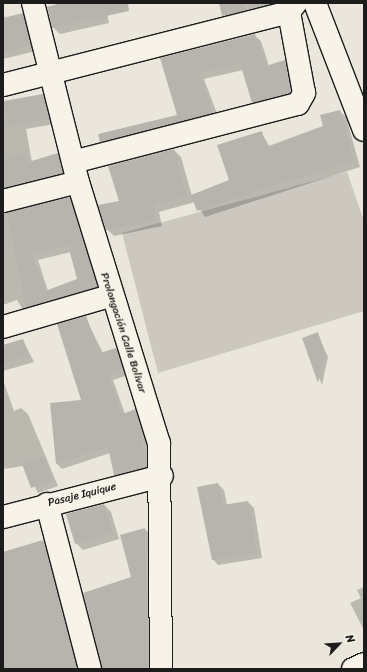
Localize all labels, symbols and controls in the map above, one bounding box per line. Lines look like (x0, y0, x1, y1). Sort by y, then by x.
street label: Prolongación Calle Bolivar (97, 271, 149, 395)
street label: Pasaje Iquique (46, 480, 118, 510)
north arrow (319, 624, 359, 664)
text: N (340, 631, 361, 646)

